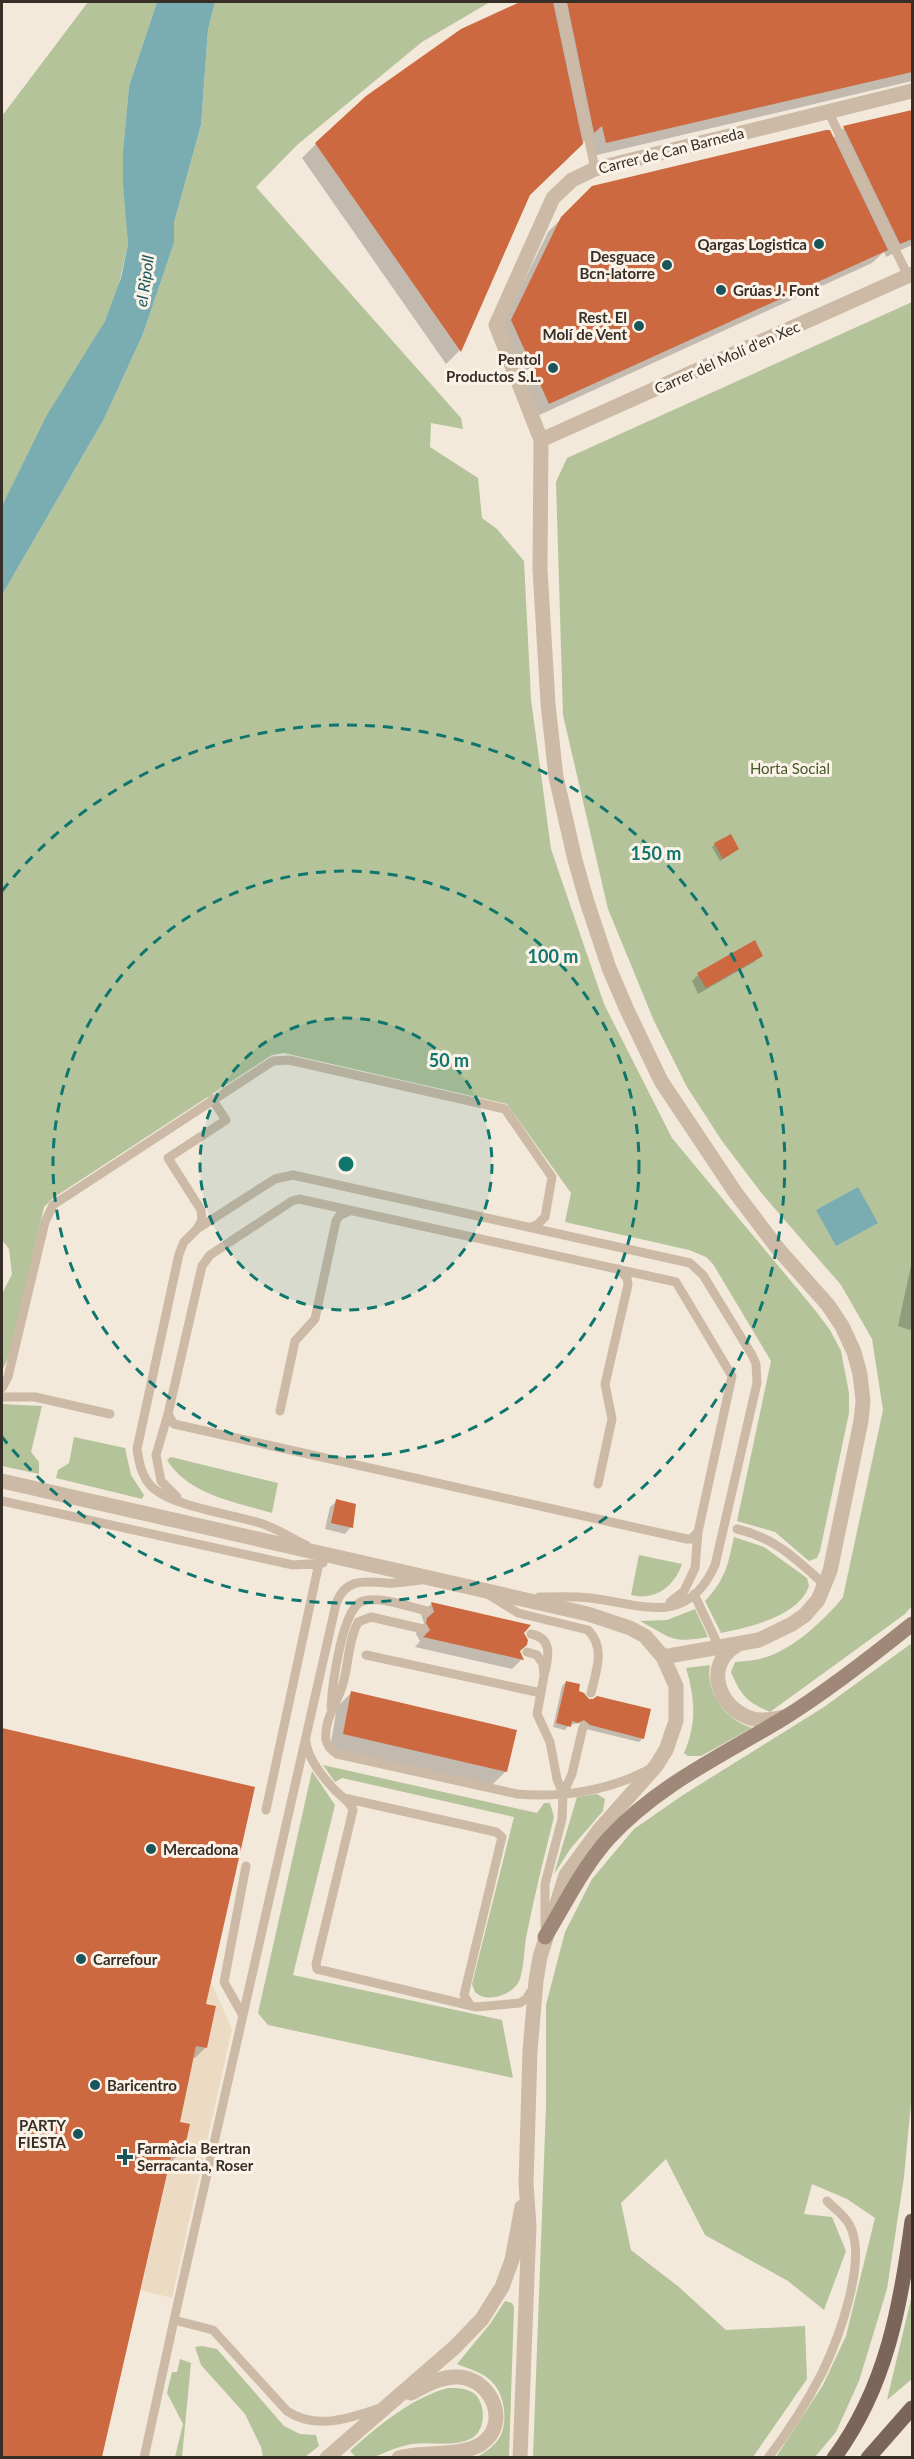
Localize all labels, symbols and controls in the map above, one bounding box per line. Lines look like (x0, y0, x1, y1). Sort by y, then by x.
street label: Carrer de Can Barneda (596, 123, 746, 177)
place label: Qargas Logistica (697, 235, 807, 253)
marker: Qargas Logistica (812, 237, 826, 251)
place label: Desguace Bcn-latorre (580, 247, 655, 282)
water label: el Ripoll (131, 254, 157, 308)
marker: Desguace Bcn-latorre (660, 258, 674, 272)
place label: Grúas J. Font (733, 281, 820, 299)
marker: Grúas J. Font (714, 283, 728, 297)
place label: Rest. El Molí de Vent (542, 308, 627, 343)
street label: Carrer del Molí d'en Xec (651, 317, 803, 397)
marker: Rest. El Molí de Vent (632, 319, 646, 333)
place label: Pentol Productos S.L. (446, 350, 541, 385)
marker: Pentol Productos S.L. (546, 361, 560, 375)
park label: Horta Social (750, 759, 830, 777)
text: 150 m (631, 842, 681, 864)
text: 100 m (528, 945, 578, 967)
text: 50 m (429, 1049, 469, 1071)
centre of rings (336, 1154, 356, 1174)
place label: Mercadona (163, 1840, 238, 1858)
marker: Mercadona (144, 1842, 158, 1856)
place label: Carrefour (93, 1950, 158, 1968)
marker: Carrefour (74, 1952, 88, 1966)
place label: Baricentro (107, 2076, 177, 2094)
marker: Baricentro (88, 2078, 102, 2092)
place label: PARTY FIESTA (18, 2116, 67, 2151)
marker: PARTY FIESTA (71, 2127, 85, 2141)
place label: Farmàcia Bertran Serracanta, Roser (137, 2139, 254, 2174)
marker: Farmàcia Bertran Serracanta, Roser (118, 2150, 132, 2164)

